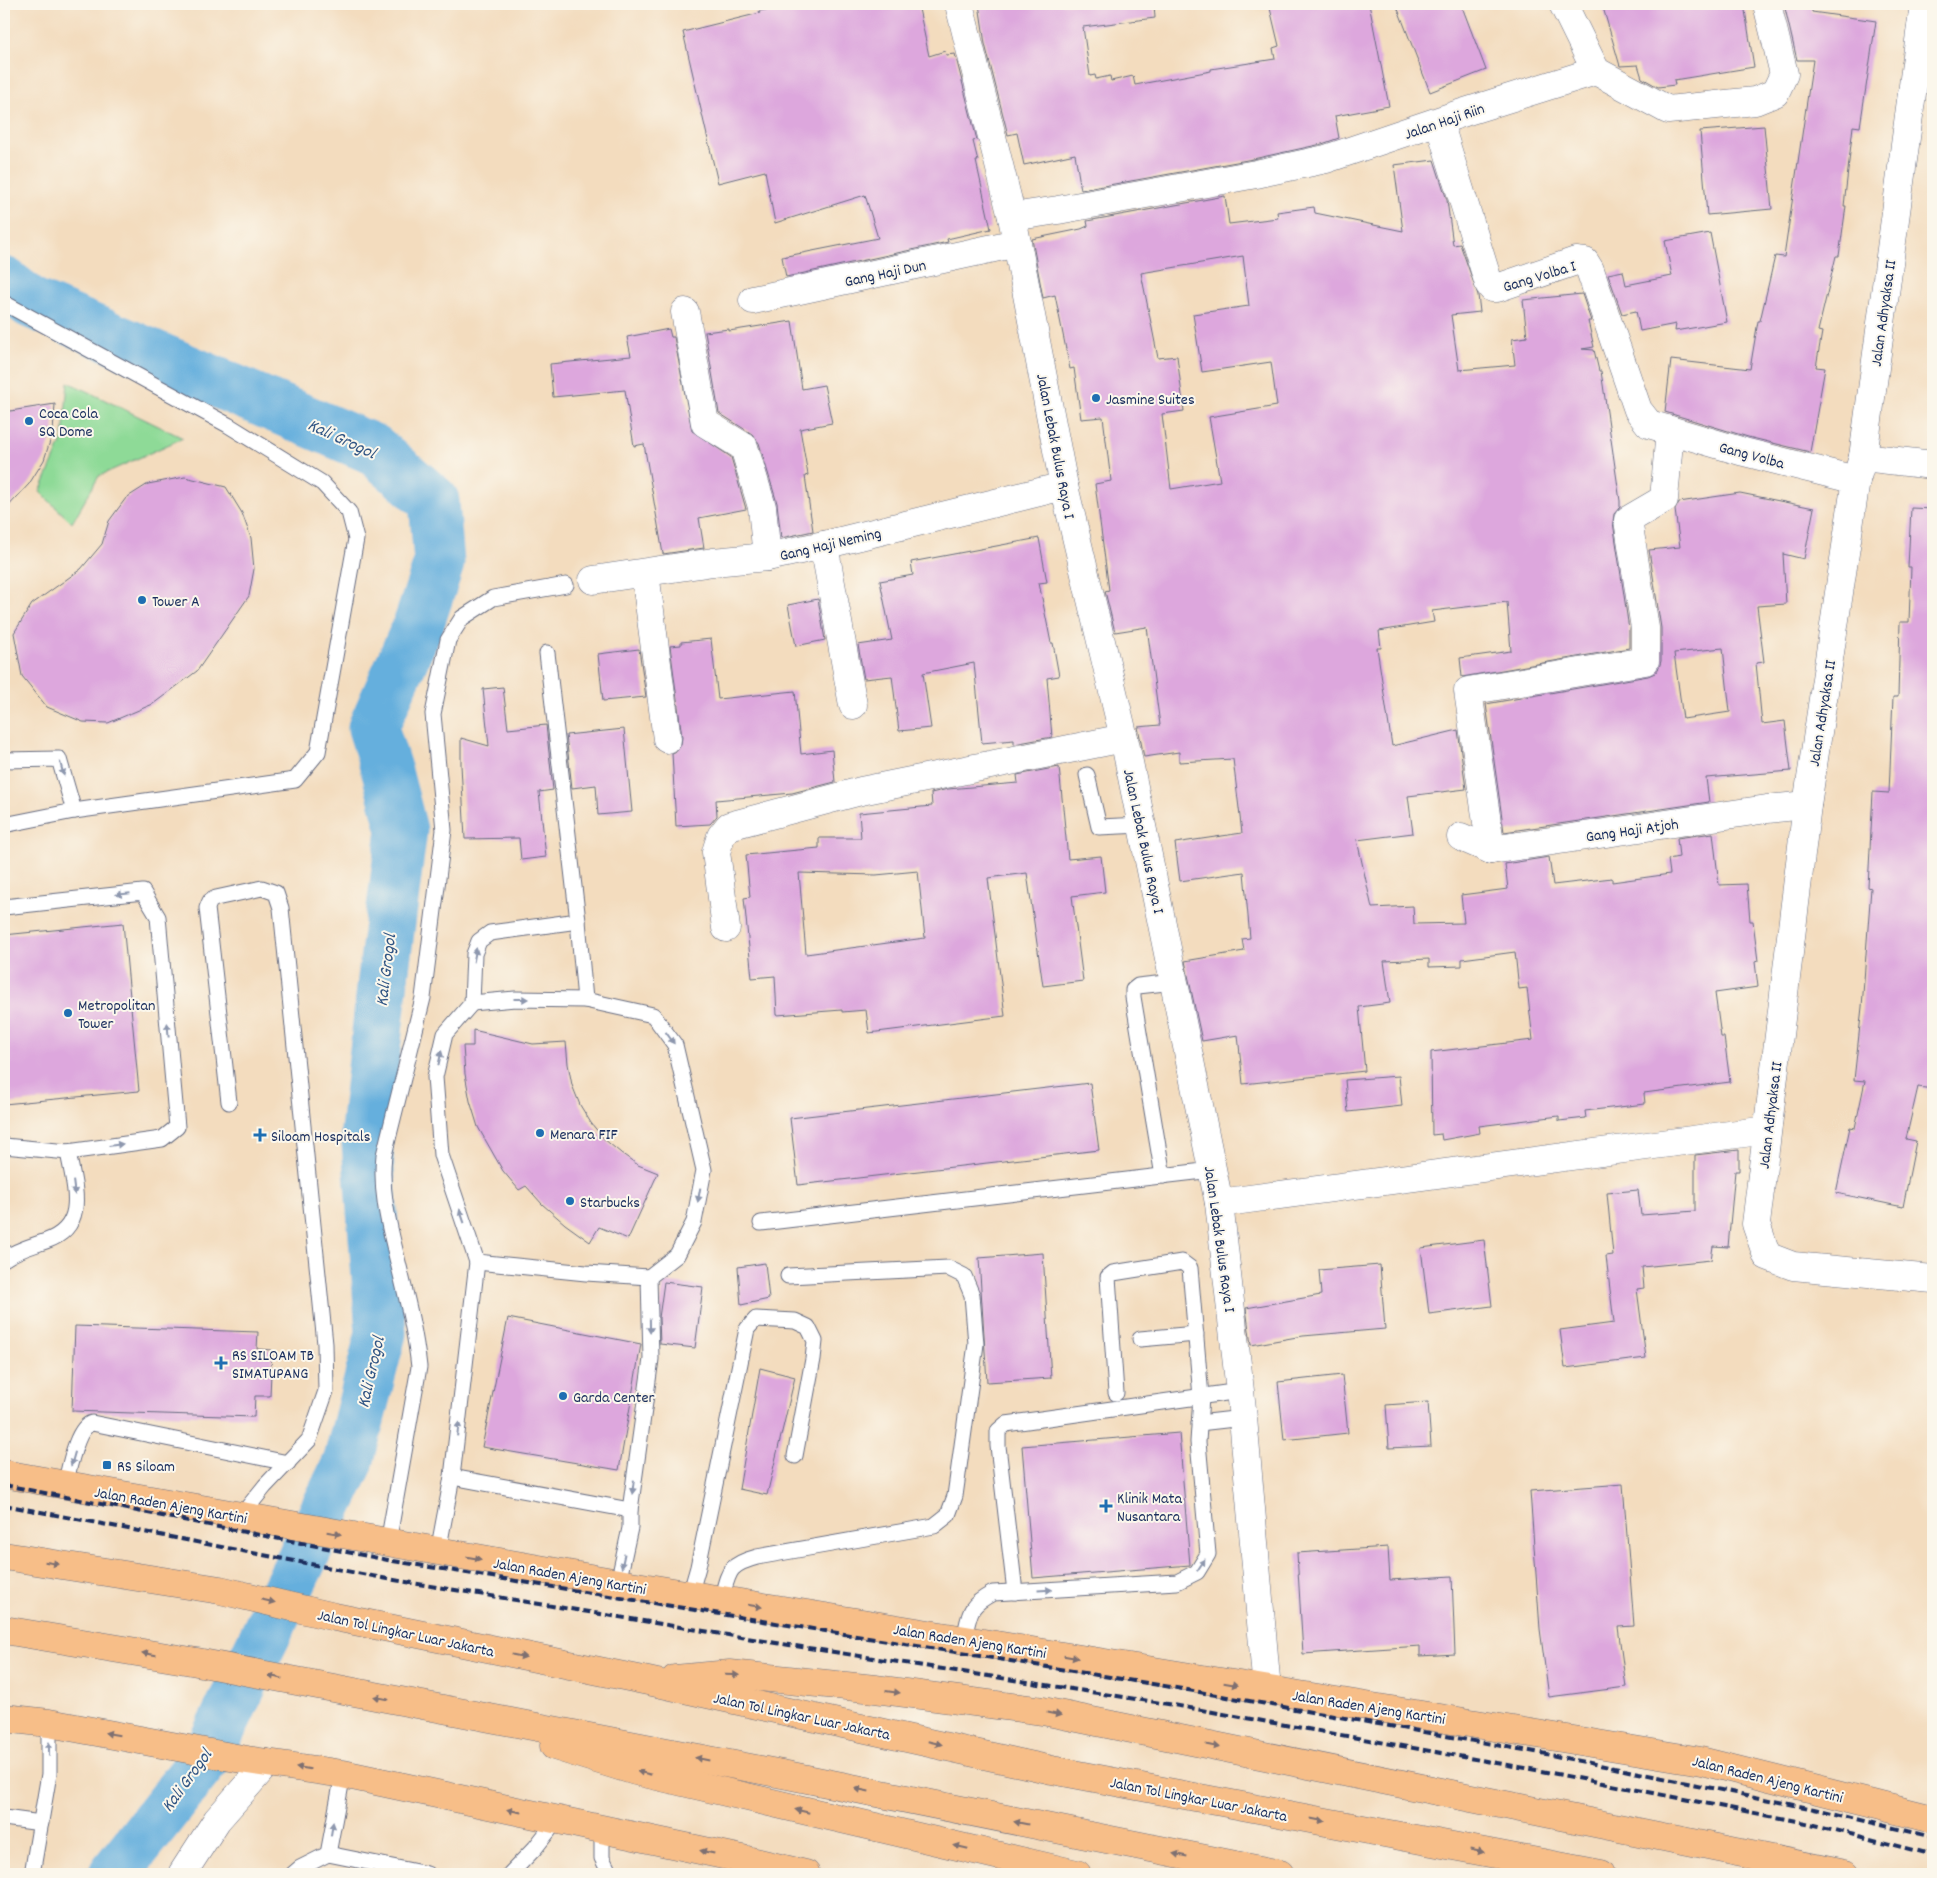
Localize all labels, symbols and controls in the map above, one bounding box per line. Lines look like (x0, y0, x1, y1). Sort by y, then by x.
street label: Jalan Haji Riin (1402, 98, 1488, 147)
street label: Gang Haji Dun (843, 255, 928, 294)
street label: Gang Volba I (1500, 255, 1579, 299)
street label: Jalan Adhyaksa II (1866, 258, 1903, 368)
street label: Jalan Lebak Bulus Raya I (1029, 372, 1080, 521)
place label: Jasmine Suites (1106, 389, 1195, 412)
marker: Jasmine Suites (1090, 392, 1102, 404)
place label: Coca Cola SQ Dome (39, 403, 98, 444)
water label: Kali Grogol (303, 414, 381, 468)
marker: Coca Cola SQ Dome (23, 415, 35, 427)
street label: Gang Volba (1716, 437, 1787, 476)
street label: Gang Haji Neming (778, 523, 884, 568)
place label: Tower A (152, 591, 200, 614)
marker: Tower A (136, 594, 148, 606)
street label: Jalan Adhyaksa II (1804, 658, 1843, 768)
one-way arrow (59, 762, 67, 777)
street label: Jalan Lebak Bulus Raya I (1116, 767, 1169, 916)
street label: Gang Haji Atjoh (1584, 814, 1680, 849)
one-way arrow (115, 890, 131, 898)
water label: Kali Grogol (371, 931, 405, 1008)
one-way arrow (472, 946, 480, 962)
place label: Metropolitan Tower (78, 995, 155, 1036)
one-way arrow (513, 995, 529, 1003)
marker: Metropolitan Tower (62, 1007, 74, 1019)
one-way arrow (164, 1022, 172, 1038)
one-way arrow (665, 1031, 675, 1045)
one-way arrow (436, 1050, 444, 1065)
street label: Jalan Adhyaksa II (1754, 1060, 1789, 1170)
place label: Menara FIF (550, 1124, 618, 1147)
place label: Siloam Hospitals (271, 1126, 371, 1149)
marker: Menara FIF (534, 1127, 546, 1139)
marker: Siloam Hospitals (253, 1128, 267, 1142)
one-way arrow (108, 1141, 124, 1149)
street label: Jalan Lebak Bulus Raya I (1197, 1165, 1240, 1314)
one-way arrow (70, 1181, 78, 1197)
one-way arrow (695, 1188, 703, 1204)
place label: Starbucks (580, 1192, 640, 1215)
marker: Starbucks (564, 1195, 576, 1207)
one-way arrow (457, 1208, 465, 1223)
one-way arrow (646, 1318, 654, 1334)
water label: Kali Grogol (352, 1333, 393, 1411)
place label: RS SILOAM TB SIMATUPANG (232, 1345, 314, 1386)
marker: RS SILOAM TB SIMATUPANG (214, 1356, 228, 1370)
place label: Garda Center (573, 1387, 654, 1410)
marker: Garda Center (557, 1390, 569, 1402)
one-way arrow (454, 1421, 462, 1437)
one-way arrow (68, 1451, 76, 1466)
place label: RS Siloam (117, 1456, 175, 1479)
marker: RS Siloam (101, 1459, 113, 1471)
one-way arrow (629, 1479, 637, 1495)
street label: Jalan Raden Ajeng Kartini (92, 1482, 249, 1531)
place label: Klinik Mata Nusantara (1117, 1488, 1182, 1529)
marker: Klinik Mata Nusantara (1099, 1499, 1113, 1513)
one-way arrow (327, 1529, 343, 1537)
street label: Jalan Raden Ajeng Kartini (491, 1553, 648, 1602)
one-way arrow (619, 1553, 627, 1569)
one-way arrow (466, 1554, 482, 1562)
one-way arrow (1197, 1558, 1206, 1572)
one-way arrow (44, 1560, 60, 1568)
one-way arrow (1037, 1585, 1053, 1593)
one-way arrow (260, 1597, 275, 1605)
one-way arrow (747, 1602, 763, 1610)
street label: Jalan Tol Lingkar Luar Jakarta (315, 1604, 496, 1665)
street label: Jalan Raden Ajeng Kartini (891, 1619, 1048, 1666)
one-way arrow (141, 1650, 157, 1658)
one-way arrow (512, 1652, 527, 1660)
one-way arrow (1063, 1653, 1079, 1661)
one-way arrow (724, 1671, 740, 1679)
one-way arrow (267, 1672, 283, 1680)
one-way arrow (1224, 1680, 1240, 1688)
street label: Jalan Raden Ajeng Kartini (1290, 1685, 1447, 1732)
street label: Jalan Tol Lingkar Luar Jakarta (711, 1687, 892, 1748)
one-way arrow (886, 1688, 902, 1696)
one-way arrow (374, 1694, 389, 1702)
one-way arrow (1047, 1710, 1063, 1718)
one-way arrow (104, 1730, 120, 1738)
one-way arrow (928, 1739, 943, 1747)
one-way arrow (45, 1740, 53, 1756)
one-way arrow (1206, 1742, 1221, 1750)
water label: Kali Grogol (157, 1743, 220, 1818)
street label: Jalan Raden Ajeng Kartini (1690, 1751, 1845, 1810)
one-way arrow (695, 1755, 710, 1763)
one-way arrow (295, 1764, 311, 1772)
one-way arrow (637, 1769, 652, 1777)
street label: Jalan Tol Lingkar Luar Jakarta (1108, 1772, 1290, 1829)
one-way arrow (854, 1786, 869, 1794)
one-way arrow (506, 1807, 521, 1815)
one-way arrow (795, 1807, 810, 1815)
one-way arrow (1310, 1817, 1326, 1825)
one-way arrow (1013, 1819, 1028, 1827)
one-way arrow (329, 1821, 337, 1837)
one-way arrow (953, 1843, 968, 1851)
one-way arrow (1470, 1847, 1486, 1855)
one-way arrow (699, 1848, 715, 1856)
one-way arrow (1172, 1850, 1188, 1858)

